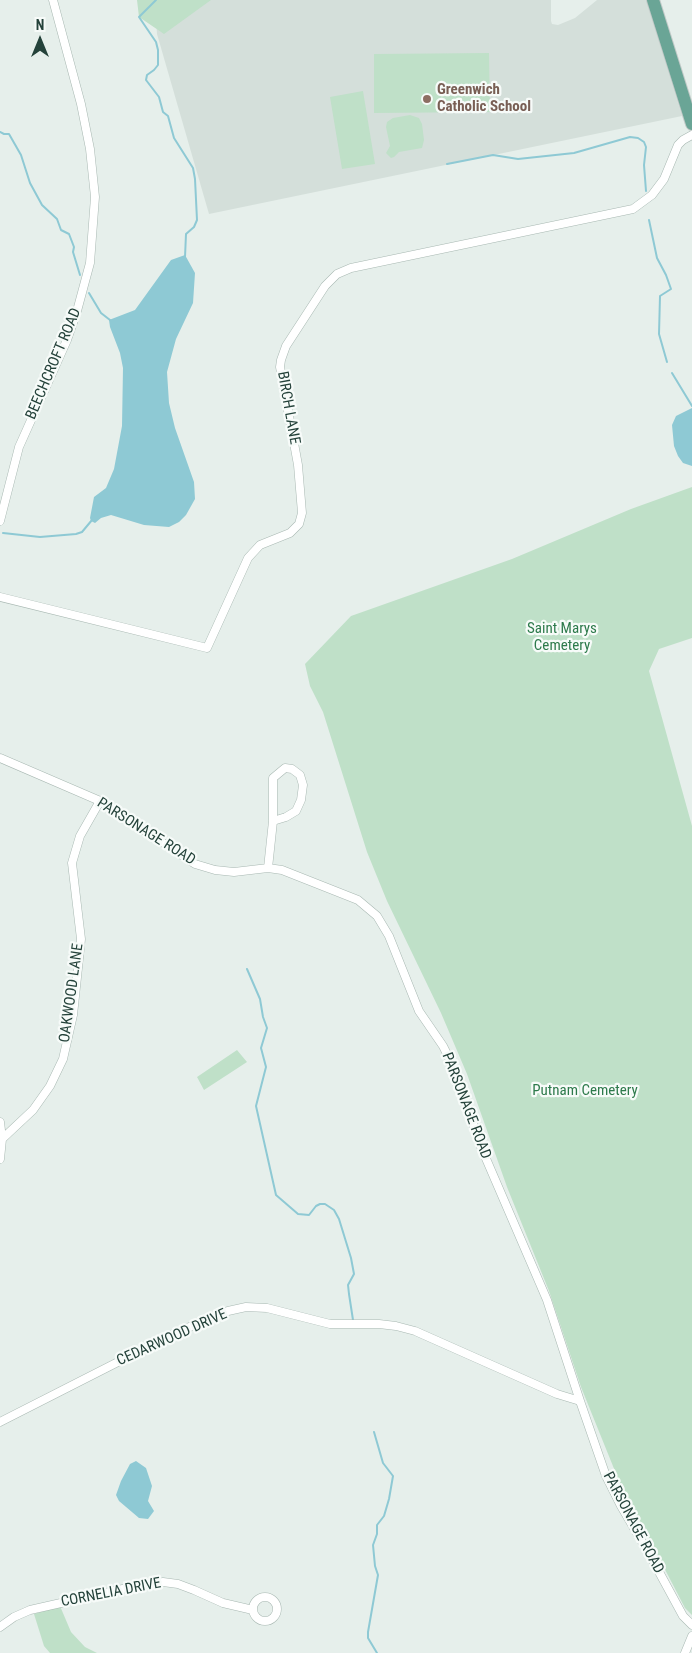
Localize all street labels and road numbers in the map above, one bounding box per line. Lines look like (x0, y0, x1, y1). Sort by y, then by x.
street label: BEECHCROFT ROAD (22, 306, 86, 422)
street label: BIRCH LANE (273, 370, 303, 446)
street label: PARSONAGE ROAD (94, 795, 198, 869)
street label: OAKWOOD LANE (56, 942, 88, 1044)
street label: PARSONAGE ROAD (437, 1050, 495, 1162)
street label: CEDARWOOD DRIVE (114, 1306, 230, 1370)
street label: PARSONAGE ROAD (599, 1469, 667, 1577)
street label: CORNELIA DRIVE (59, 1574, 163, 1612)

